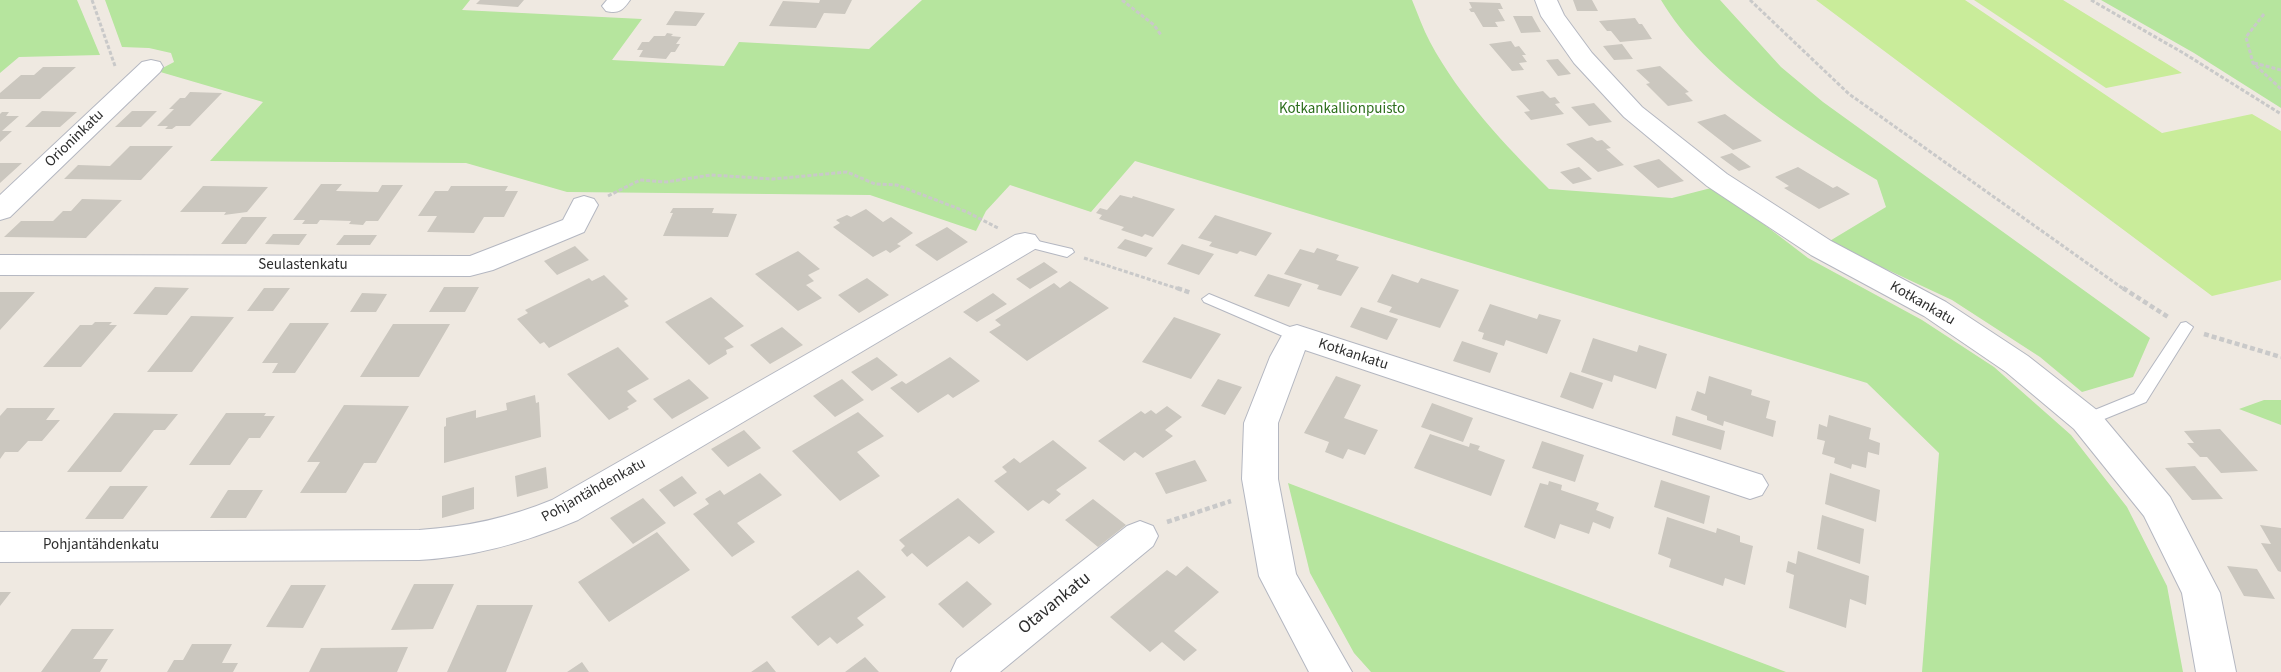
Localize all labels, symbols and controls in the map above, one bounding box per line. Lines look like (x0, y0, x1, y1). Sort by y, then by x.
park label: Kotkankallionpuisto (1279, 101, 1405, 119)
street label: Orioninkatu (42, 106, 108, 172)
street label: Seulastenkatu (258, 257, 348, 275)
street label: Kotkankatu (1886, 278, 1958, 330)
street label: Kotkankatu (1316, 335, 1390, 375)
street label: Pohjantähdenkatu (539, 455, 649, 527)
street label: Pohjantähdenkatu (43, 537, 159, 555)
street label: Otavankatu (1014, 568, 1096, 640)

